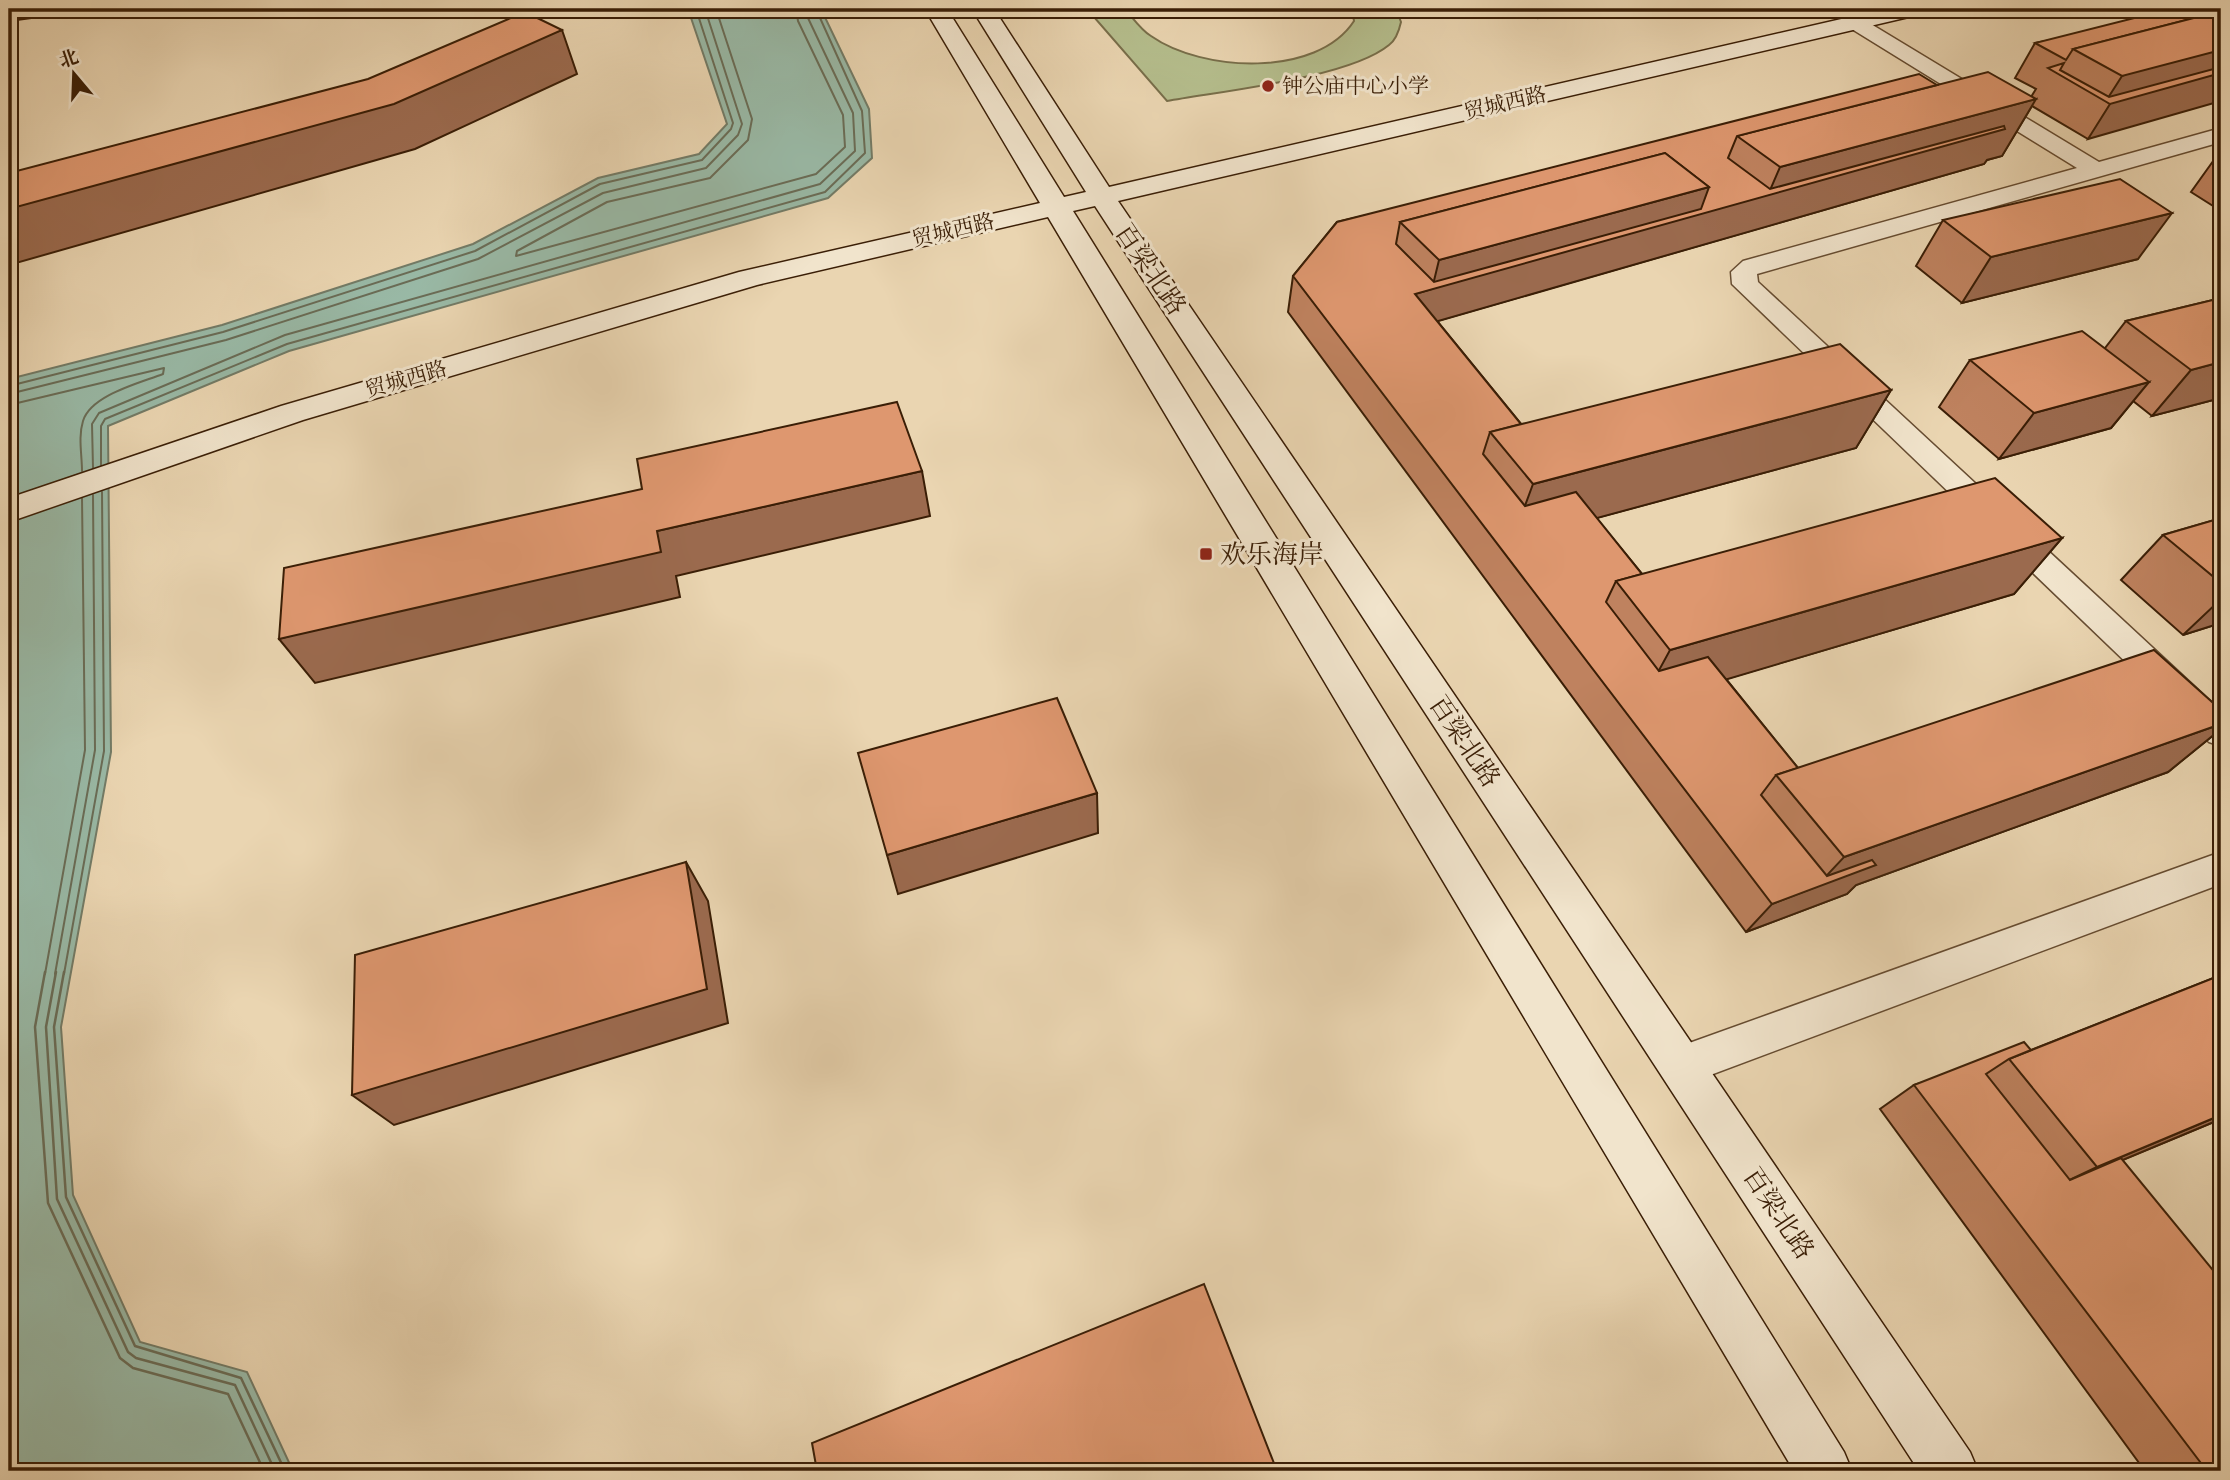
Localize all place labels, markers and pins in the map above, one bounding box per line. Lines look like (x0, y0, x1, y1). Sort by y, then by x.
place label: 钟公庙中心小学 (1282, 74, 1429, 100)
marker: 钟公庙中心小学 (1260, 78, 1276, 94)
place label: 欢乐海岸 (1220, 539, 1324, 572)
marker: 欢乐海岸 (1198, 546, 1214, 562)

